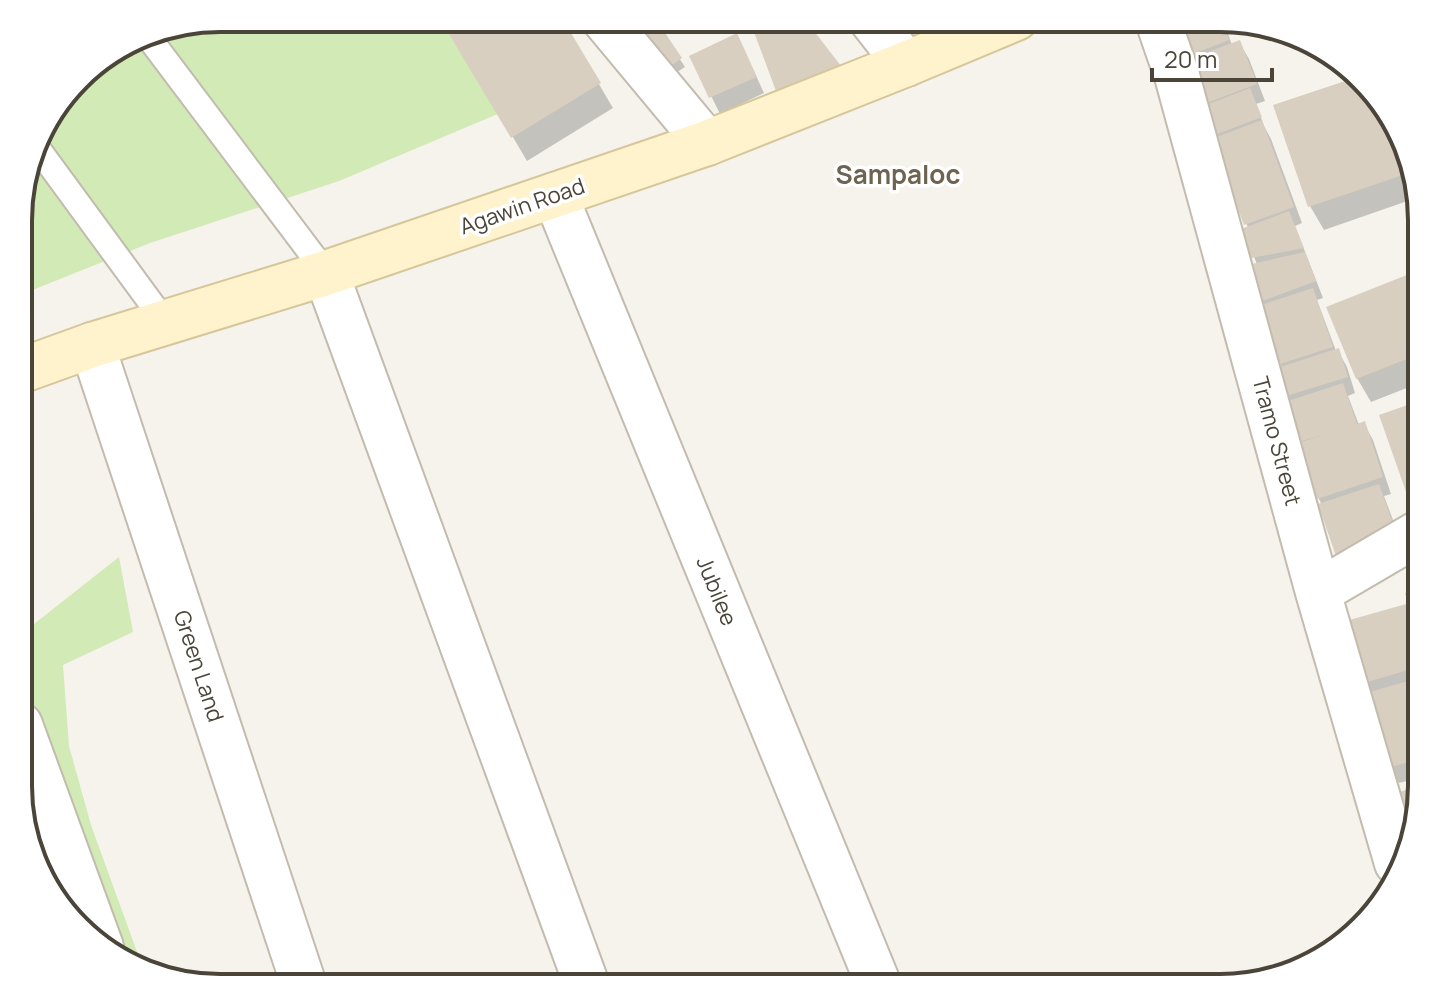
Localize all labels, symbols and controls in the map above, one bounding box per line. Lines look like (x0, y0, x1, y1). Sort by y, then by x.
scale bar (1152, 32, 1272, 82)
text: 20 m (1164, 42, 1217, 75)
district label: Sampaloc (836, 156, 960, 192)
street label: Agawin Road (455, 171, 589, 241)
street label: Tramo Street (1245, 373, 1309, 509)
street label: Jubilee (690, 552, 744, 630)
street label: Green Land (167, 606, 231, 726)

